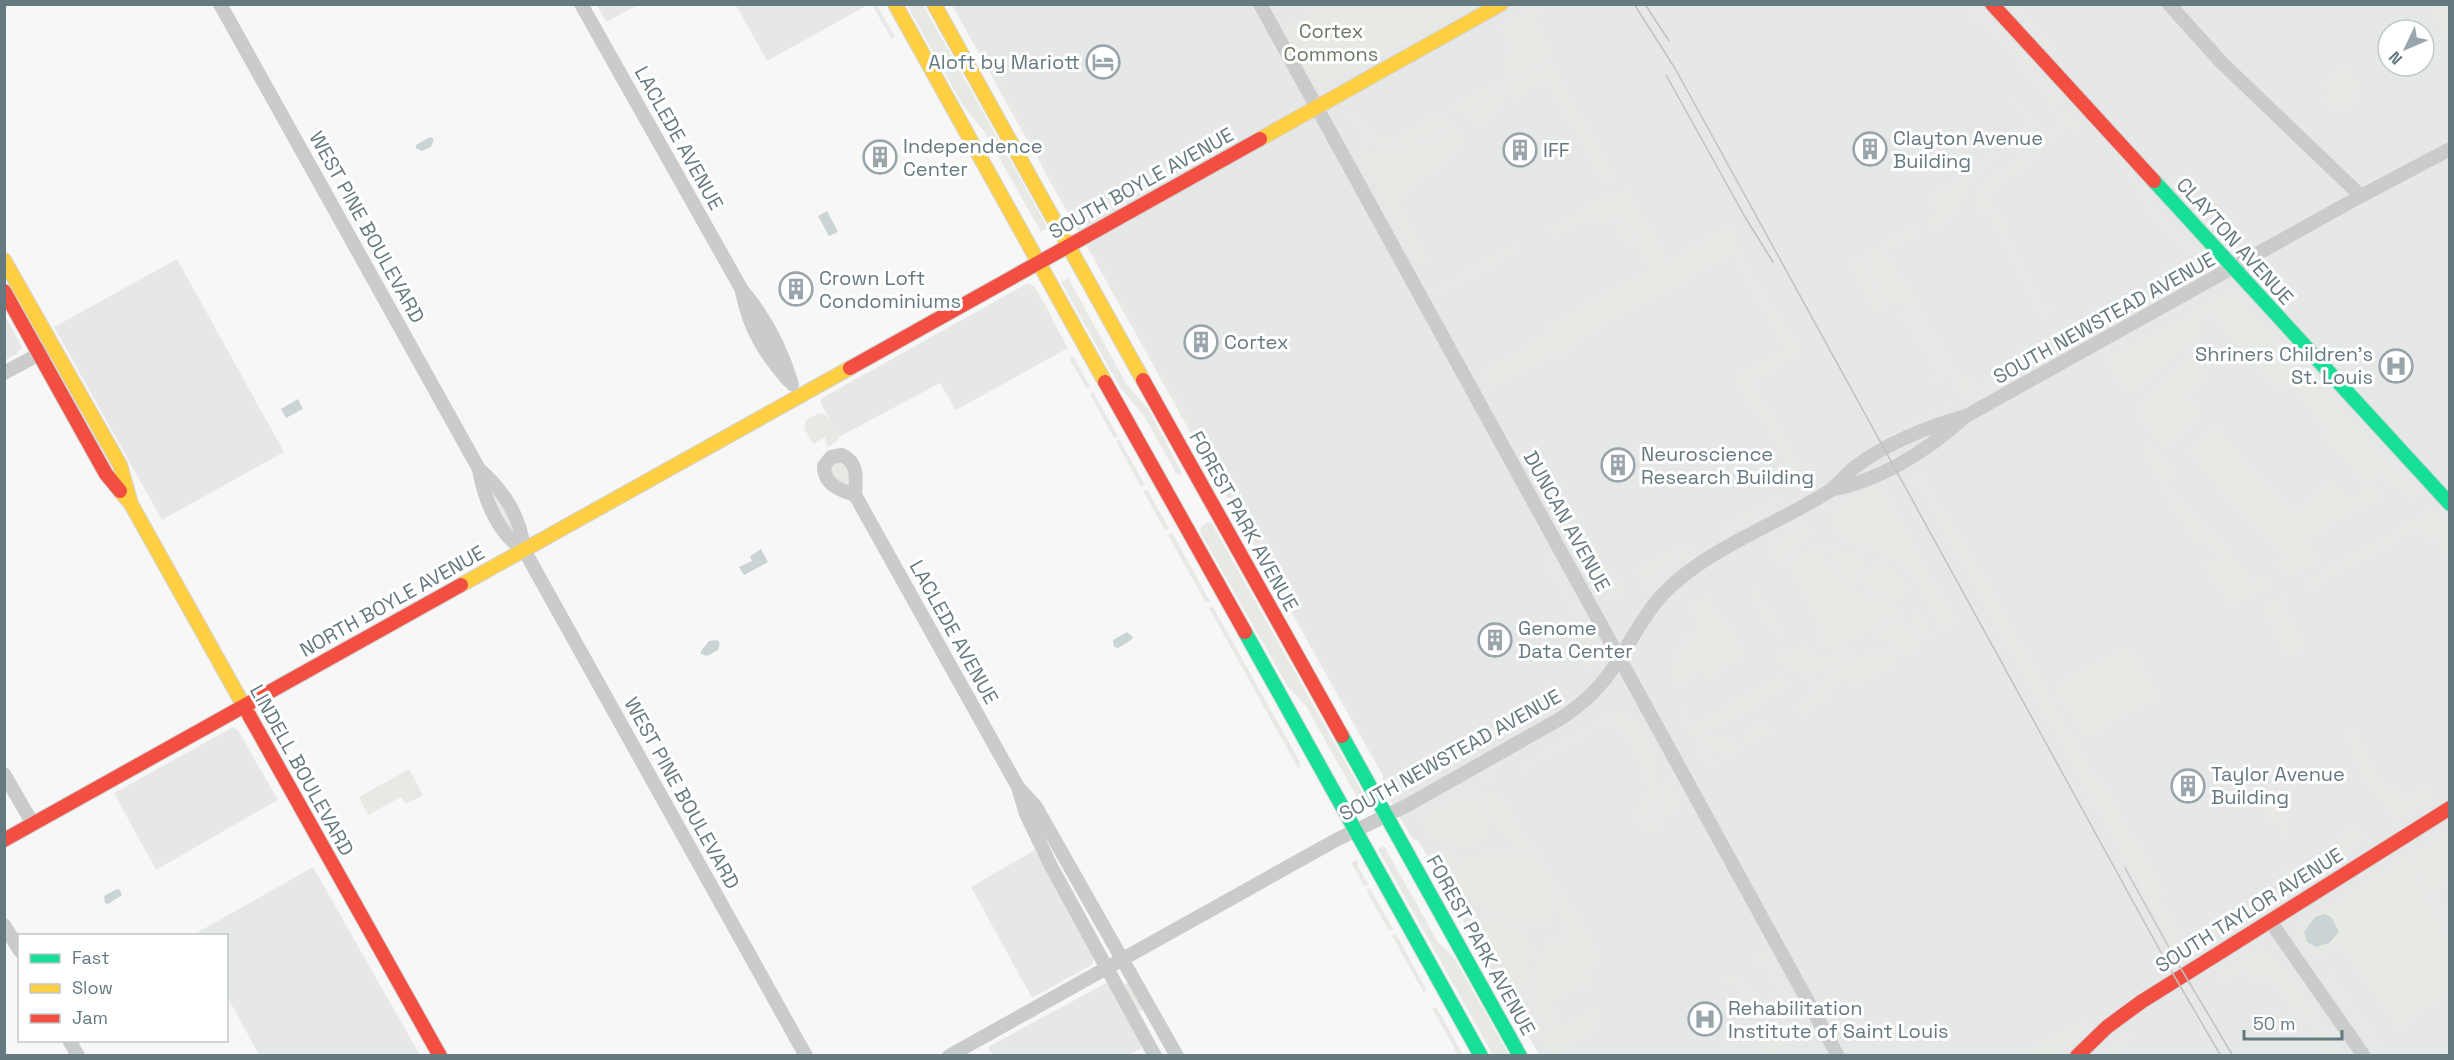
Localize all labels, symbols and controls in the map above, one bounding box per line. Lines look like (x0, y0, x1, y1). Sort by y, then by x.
park label: Cortex Commons (1284, 18, 1378, 67)
north arrow (2376, 18, 2436, 78)
hotel icon: Aloft by Mariott (1085, 44, 1121, 80)
text: N (2384, 47, 2407, 69)
place label: Aloft by Mariott (928, 49, 1080, 75)
street label: LACLEDE AVENUE (629, 61, 729, 215)
street label: SOUTH BOYLE AVENUE (1044, 121, 1238, 245)
place label: Clayton Avenue Building (1893, 125, 2043, 174)
street label: WEST PINE BOULEVARD (303, 127, 431, 327)
building icon: Clayton Avenue Building (1852, 131, 1888, 167)
building icon: IFF (1502, 132, 1538, 168)
place label: Independence Center (903, 133, 1043, 182)
place label: IFF (1543, 137, 1570, 163)
building icon: Independence Center (862, 139, 898, 175)
street label: CLAYTON AVENUE (2171, 172, 2299, 310)
street label: SOUTH NEWSTEAD AVENUE (1989, 246, 2219, 390)
place label: Crown Loft Condominiums (819, 265, 961, 314)
building icon: Crown Loft Condominiums (778, 271, 814, 307)
building icon: Cortex (1183, 324, 1219, 360)
place label: Cortex (1224, 329, 1289, 355)
place label: Shriners Children's St. Louis (2195, 341, 2373, 390)
hospital icon: Shriners Children's St. Louis (2378, 348, 2414, 384)
street label: FOREST PARK AVENUE (1184, 426, 1304, 616)
place label: Neuroscience Research Building (1641, 441, 1814, 490)
street label: DUNCAN AVENUE (1518, 446, 1616, 596)
building icon: Neuroscience Research Building (1600, 447, 1636, 483)
street label: NORTH BOYLE AVENUE (295, 539, 489, 663)
street label: LACLEDE AVENUE (904, 555, 1004, 709)
place label: Genome Data Center (1518, 615, 1633, 664)
building icon: Genome Data Center (1477, 622, 1513, 658)
street label: LINDELL BOULEVARD (244, 680, 360, 860)
street label: SOUTH NEWSTEAD AVENUE (1335, 683, 1565, 827)
street label: WEST PINE BOULEVARD (618, 693, 746, 893)
place label: Taylor Avenue Building (2211, 761, 2345, 810)
building icon: Taylor Avenue Building (2170, 768, 2206, 804)
street label: SOUTH TAYLOR AVENUE (2150, 842, 2348, 978)
street label: FOREST PARK AVENUE (1421, 850, 1541, 1040)
legend (18, 934, 228, 1042)
text: Fast (72, 946, 109, 969)
text: Slow (72, 976, 113, 999)
place label: Rehabilitation Institute of Saint Louis (1728, 995, 1949, 1044)
hospital icon: Rehabilitation Institute of Saint Louis (1687, 1001, 1723, 1037)
scale bar (2244, 1003, 2342, 1041)
text: Jam (72, 1006, 108, 1029)
text: 50 m (2253, 1012, 2295, 1035)

